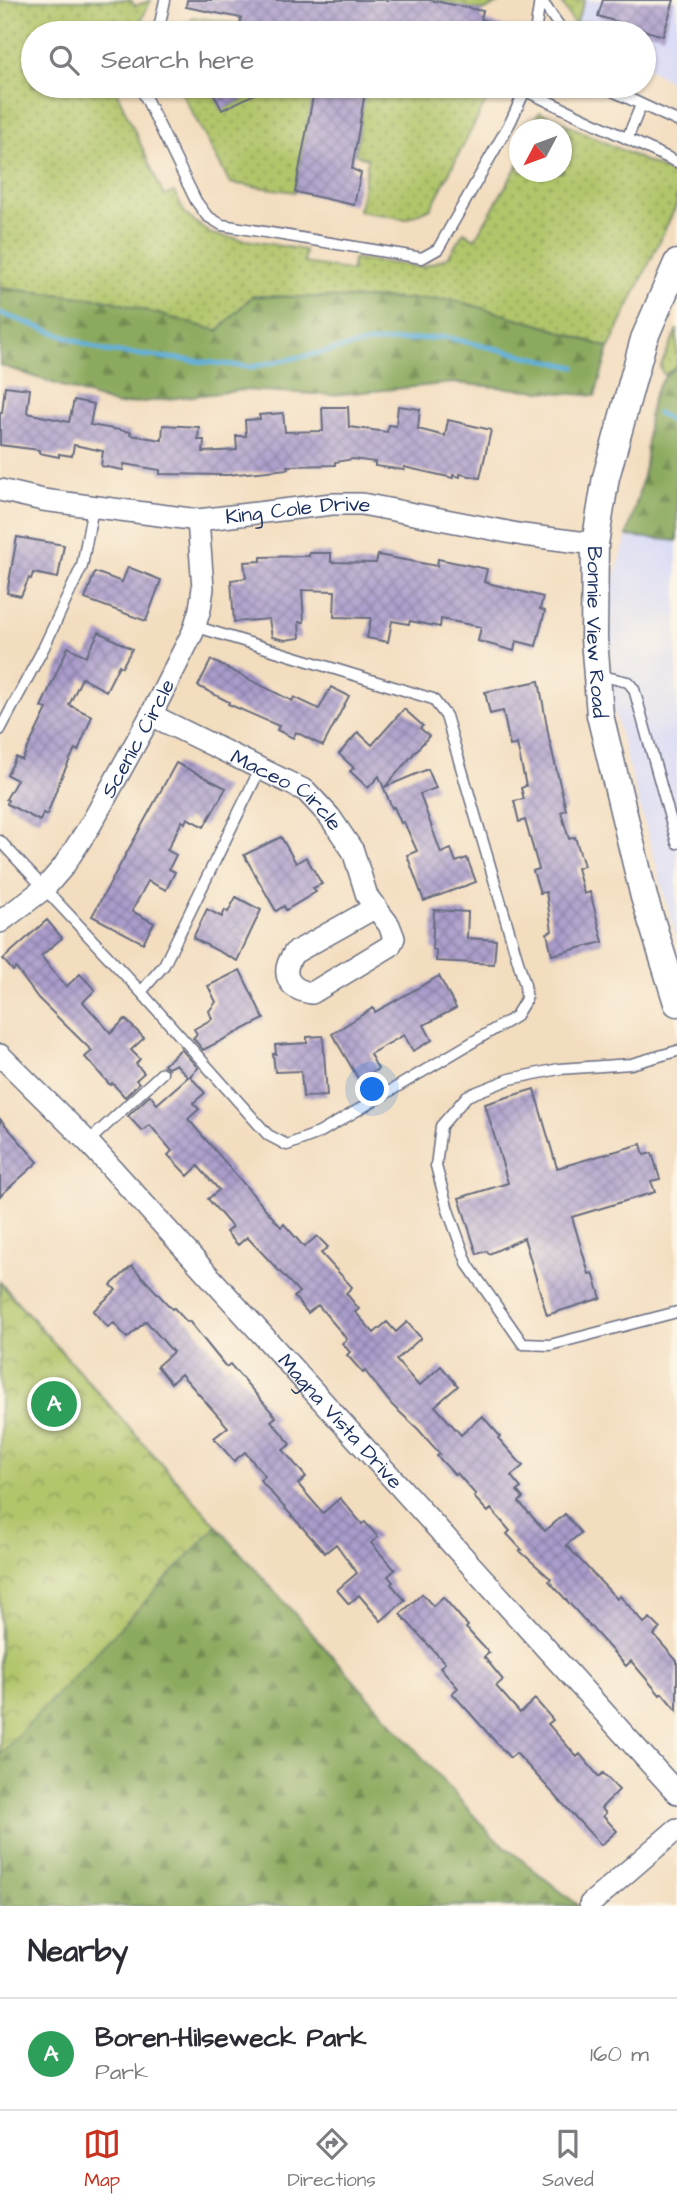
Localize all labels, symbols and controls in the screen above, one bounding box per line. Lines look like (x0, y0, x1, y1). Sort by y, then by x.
search box (21, 21, 656, 98)
icon: search (45, 41, 83, 79)
text: Search here (101, 42, 254, 78)
north arrow (509, 119, 572, 182)
street label: King Cole Drive (224, 489, 373, 531)
street label: Bonnie View Road (579, 546, 615, 719)
street label: Scenic Circle (94, 674, 181, 803)
street label: Maceo Circle (226, 742, 349, 836)
your location (355, 1072, 389, 1106)
street label: Magna Vista Drive (271, 1347, 409, 1495)
pin: A (31, 1378, 77, 1430)
text: Nearby (28, 1931, 128, 1973)
text: Boren-Hilseweck Park (95, 2020, 367, 2056)
text: A (44, 2038, 58, 2070)
text: 160 m (590, 2038, 649, 2070)
text: Park (95, 2056, 148, 2088)
tab: Map (83, 2125, 121, 2194)
tab: Directions (287, 2125, 376, 2194)
tab: Saved (542, 2125, 594, 2194)

